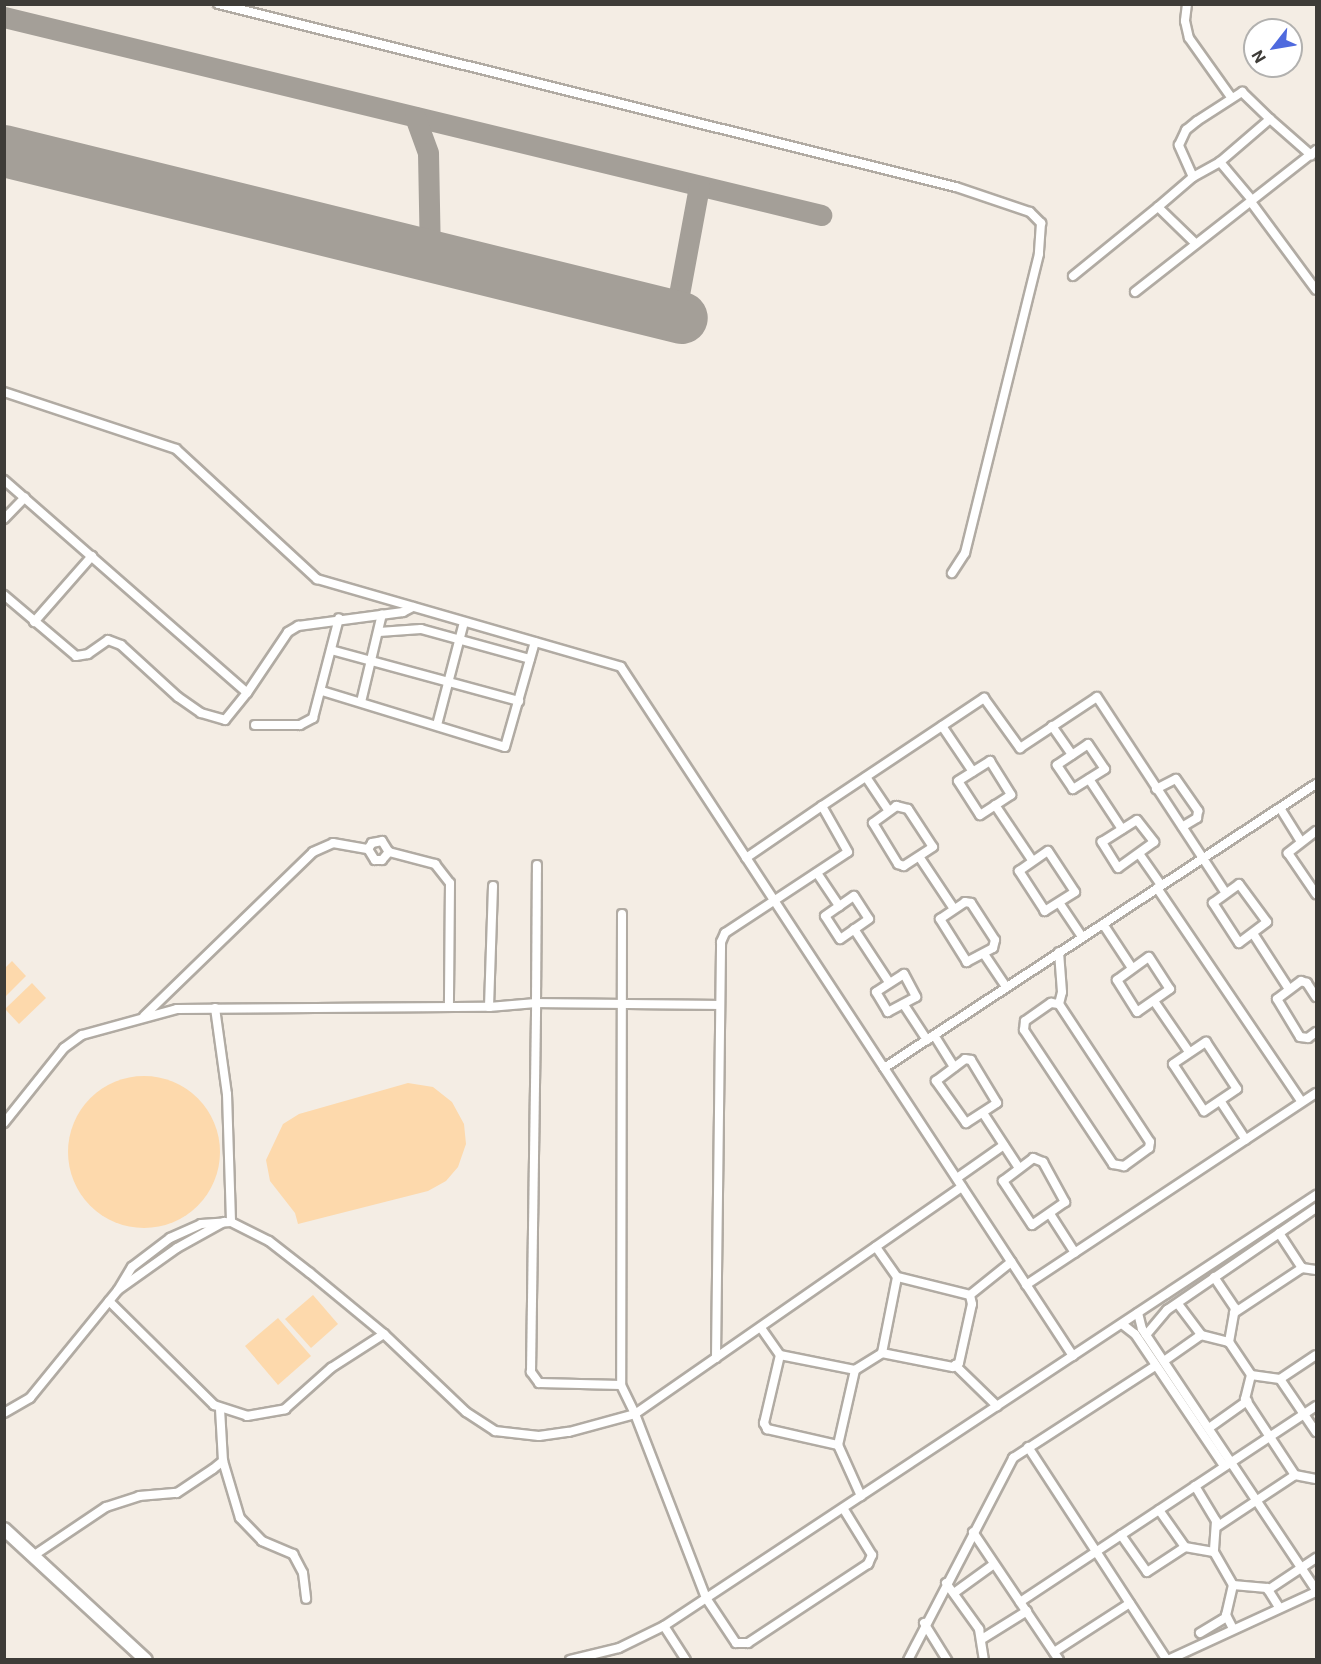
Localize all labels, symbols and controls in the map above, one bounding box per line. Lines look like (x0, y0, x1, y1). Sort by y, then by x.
north arrow (1243, 18, 1303, 78)
text: N (1248, 47, 1270, 66)

